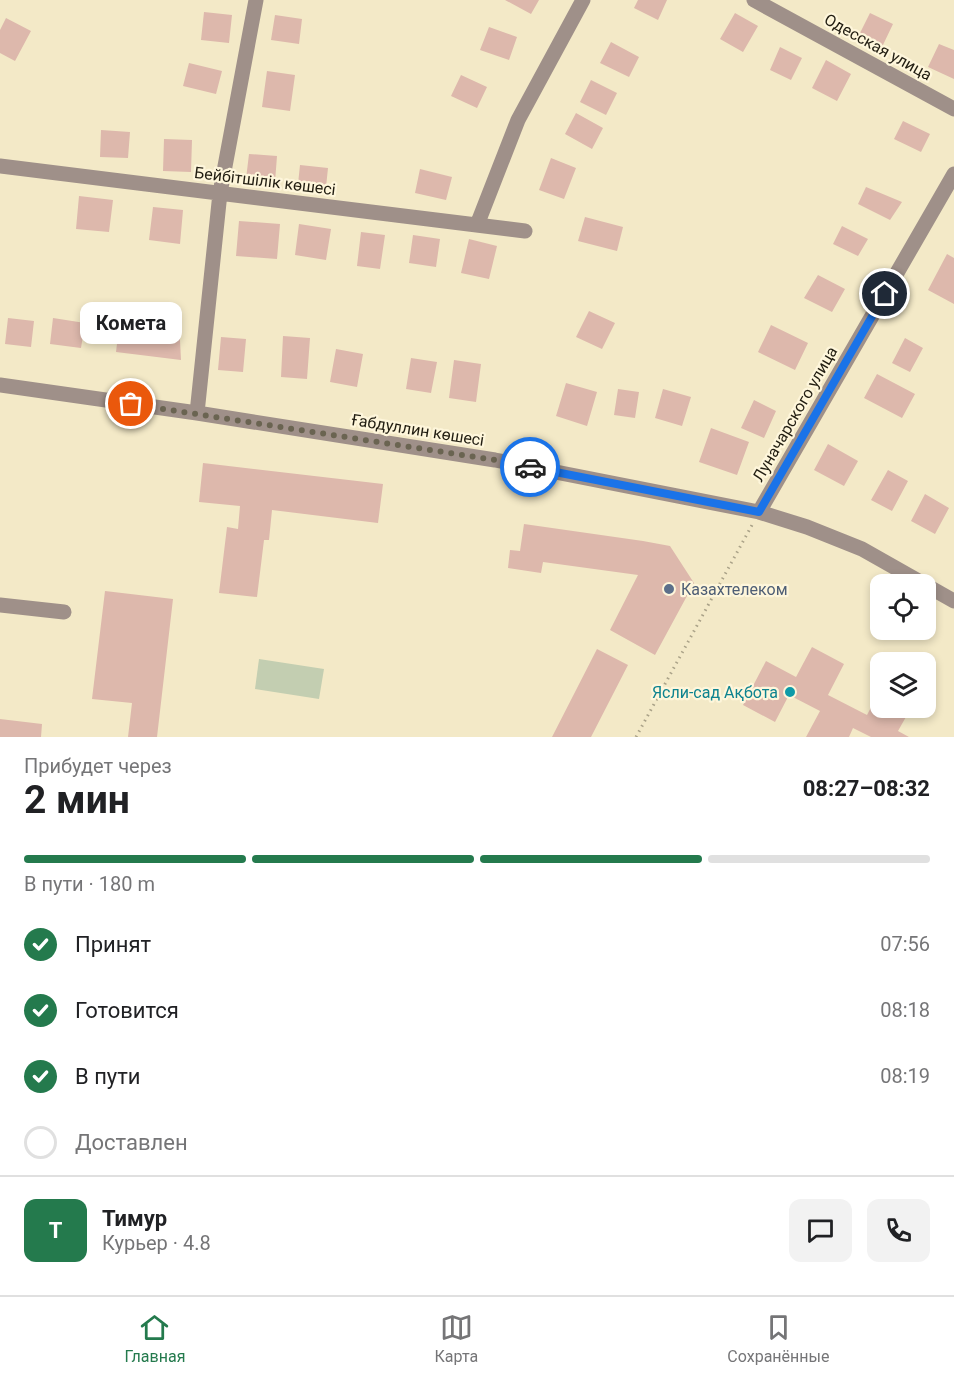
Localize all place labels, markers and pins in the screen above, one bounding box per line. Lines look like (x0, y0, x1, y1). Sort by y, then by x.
pin (859, 268, 910, 319)
callout: Комета (80, 302, 182, 344)
pin (105, 378, 156, 429)
place label: Казахтелеком (681, 580, 788, 599)
marker: Казахтелеком (662, 582, 676, 596)
place label: Ясли-сад Ақбота (652, 683, 778, 702)
marker: Ясли-сад Ақбота (783, 685, 797, 699)

